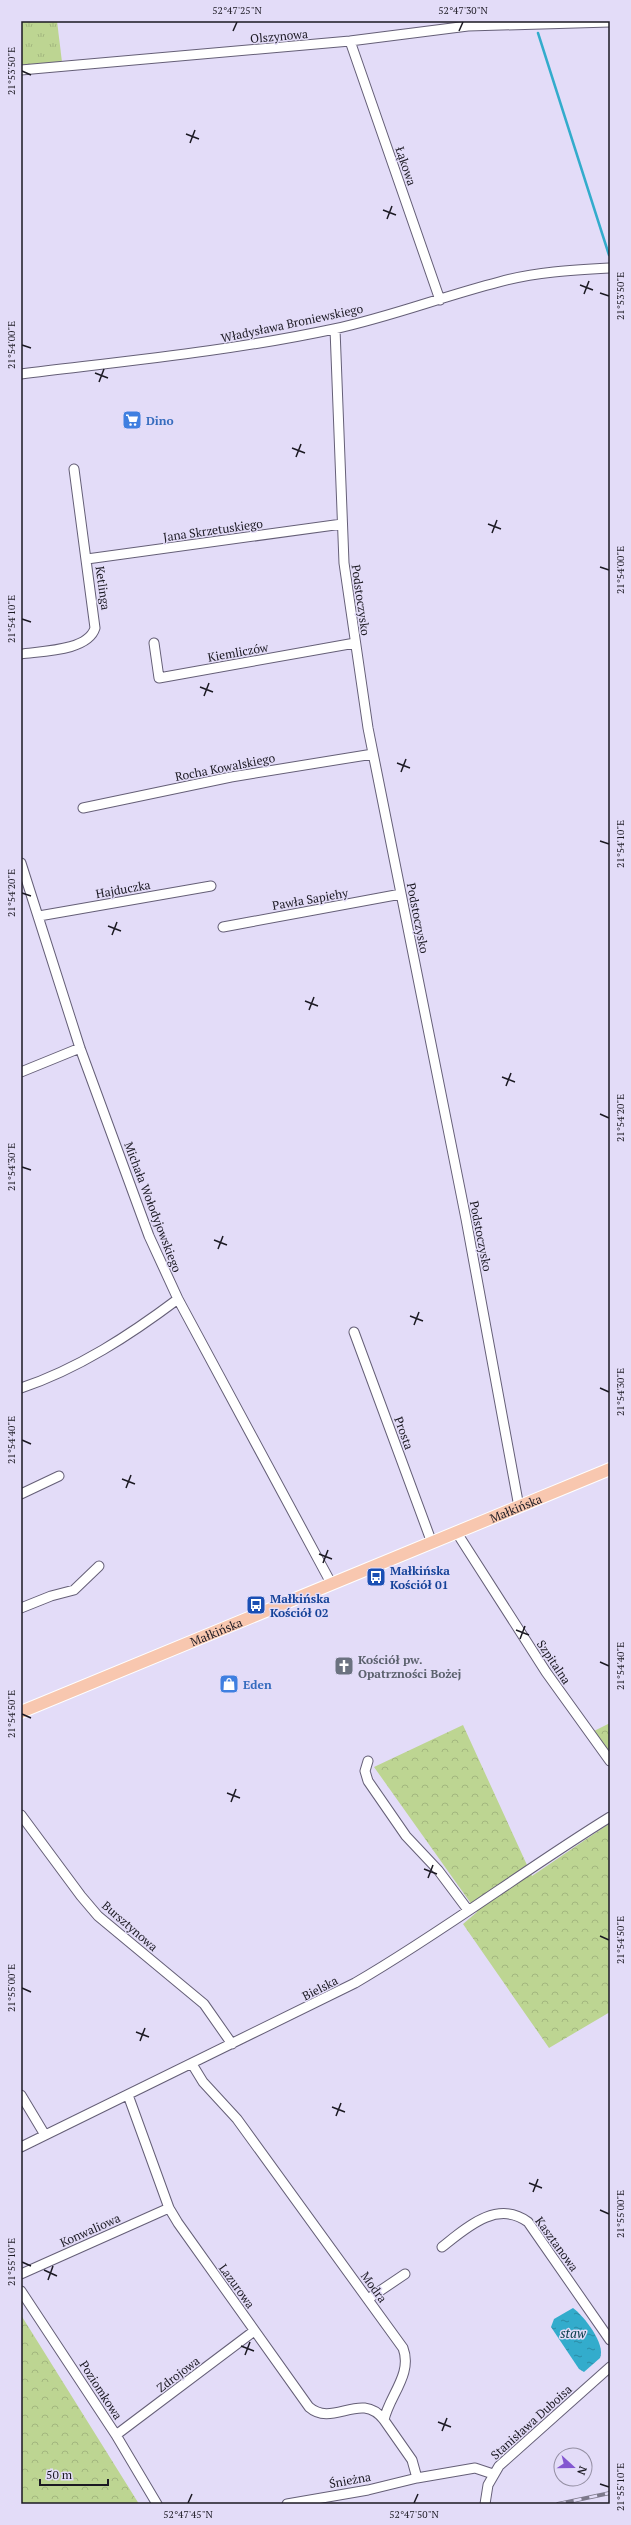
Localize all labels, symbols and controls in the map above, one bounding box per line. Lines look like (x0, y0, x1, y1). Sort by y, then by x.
text: 52°47'25"N (212, 4, 262, 17)
text: 52°47'30"N (438, 4, 488, 17)
street label: Olszynowa (250, 26, 308, 46)
text: 21°53'50"E (5, 47, 18, 95)
street label: Łąkowa (392, 145, 420, 187)
text: 21°53'50"E (614, 272, 627, 320)
street label: Władysława Broniewskiego (220, 301, 365, 345)
text: 21°54'00"E (5, 321, 18, 369)
supermarket icon: Dino (121, 409, 143, 431)
place label: Dino (146, 413, 174, 428)
street label: Jana Skrzetuskiego (162, 516, 264, 544)
text: 21°54'00"E (614, 546, 627, 594)
street label: Podstoczysko (349, 564, 373, 637)
street label: Ketlinga (92, 565, 114, 611)
text: 21°54'10"E (5, 595, 18, 643)
street label: Kiemliczów (207, 639, 270, 665)
street label: Rocha Kowalskiego (174, 750, 277, 784)
text: 21°54'10"E (614, 820, 627, 868)
text: 21°54'20"E (5, 869, 18, 917)
street label: Hajduczka (94, 877, 152, 901)
street label: Podstoczysko (404, 882, 432, 955)
street label: Pawła Sapiehy (271, 885, 350, 913)
text: 21°54'20"E (614, 1094, 627, 1142)
street label: Michała Wołodyjowskiego (121, 1140, 185, 1275)
text: 21°54'30"E (5, 1143, 18, 1191)
street label: Podstoczysko (467, 1200, 495, 1273)
text: 21°54'30"E (614, 1368, 627, 1416)
street label: Prosta (391, 1414, 417, 1452)
text: 21°54'40"E (5, 1416, 18, 1464)
street label: Małkińska (487, 1491, 544, 1525)
place label: Małkińska Kościół 01 (390, 1563, 450, 1592)
bus stop icon: Małkińska Kościół 01 (365, 1566, 387, 1588)
place label: Małkińska Kościół 02 (270, 1591, 330, 1620)
bus stop icon: Małkińska Kościół 02 (245, 1594, 267, 1616)
street label: Małkińska (188, 1614, 244, 1649)
street label: Szpitalna (534, 1637, 574, 1687)
text: 21°54'40"E (614, 1642, 627, 1690)
place label: Kościół pw. Opatrzności Bożej (358, 1652, 462, 1681)
church icon: Kościół pw. Opatrzności Bożej (333, 1655, 355, 1677)
shop icon: Eden (218, 1673, 240, 1695)
place label: Eden (243, 1677, 272, 1692)
text: 21°54'50"E (5, 1690, 18, 1738)
street label: Bursztynowa (99, 1898, 161, 1954)
text: 21°54'50"E (614, 1916, 627, 1964)
text: 21°55'00"E (5, 1964, 18, 2012)
street label: Bielska (300, 1973, 340, 2003)
text: 21°55'00"E (614, 2190, 627, 2238)
street label: Konwaliowa (58, 2210, 122, 2250)
street label: Kasztanowa (532, 2214, 582, 2274)
text: 21°55'10"E (5, 2238, 18, 2286)
street label: Lazurowa (216, 2261, 258, 2311)
street label: Modra (358, 2269, 390, 2305)
water label: staw (560, 2324, 587, 2342)
street label: Zdrojowa (154, 2353, 202, 2395)
street label: Poziomkowa (76, 2358, 126, 2422)
street label: Stanisława Duboisa (487, 2382, 575, 2462)
north arrow (553, 2447, 593, 2487)
scale bar (40, 2461, 108, 2487)
text: 21°55'10"E (614, 2463, 627, 2511)
text: N (574, 2464, 590, 2478)
text: 50 m (46, 2467, 73, 2482)
street label: Śnieżna (328, 2469, 372, 2491)
text: 52°47'45"N (163, 2508, 213, 2521)
text: 52°47'50"N (389, 2508, 439, 2521)

